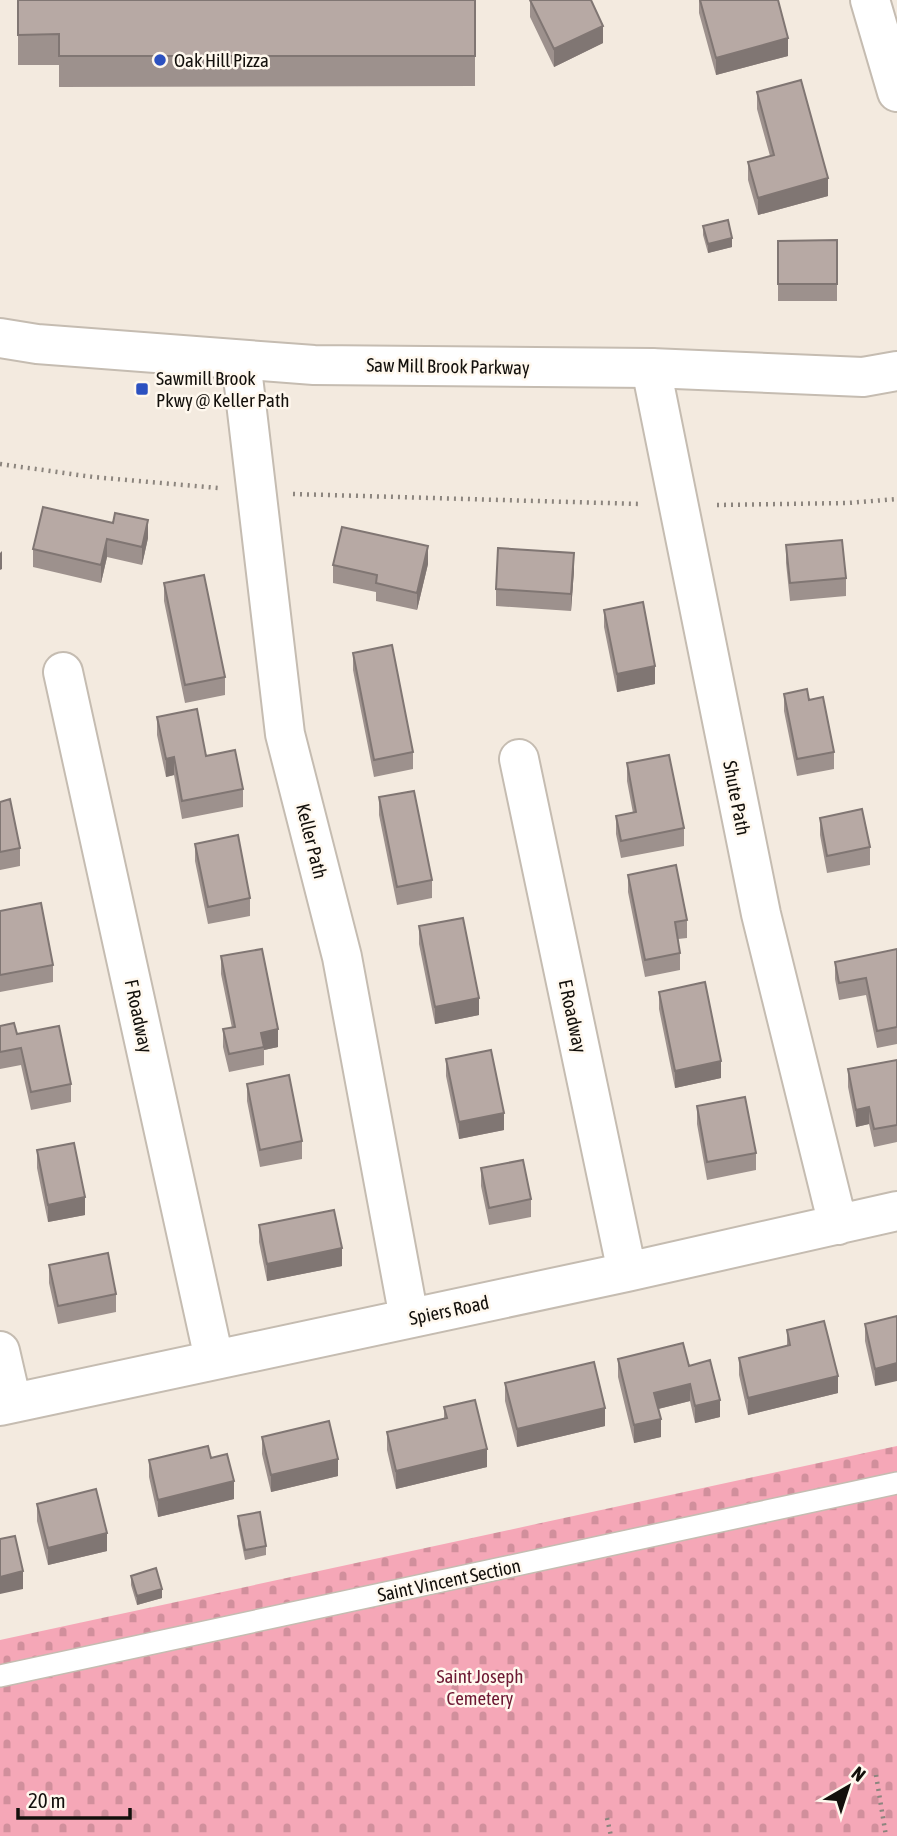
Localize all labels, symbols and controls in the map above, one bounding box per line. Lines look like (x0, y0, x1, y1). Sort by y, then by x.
place label: Oak Hill Pizza (174, 49, 269, 71)
marker: Oak Hill Pizza (152, 52, 168, 68)
street label: Saw Mill Brook Parkway (366, 354, 530, 378)
place label: Sawmill Brook Pkwy @ Keller Path (156, 367, 290, 411)
marker: Sawmill Brook Pkwy @ Keller Path (134, 381, 150, 397)
street label: Shute Path (719, 759, 755, 837)
street label: Keller Path (292, 801, 332, 881)
street label: F Roadway (121, 977, 158, 1055)
street label: E Roadway (554, 977, 592, 1055)
street label: Spiers Road (407, 1291, 491, 1329)
street label: Saint Vincent Section (375, 1554, 523, 1606)
park label: Saint Joseph Cemetery (436, 1665, 524, 1709)
north arrow (813, 1752, 883, 1822)
text: N (847, 1762, 870, 1786)
scale bar (18, 1776, 130, 1820)
text: 20 m (28, 1788, 66, 1812)

